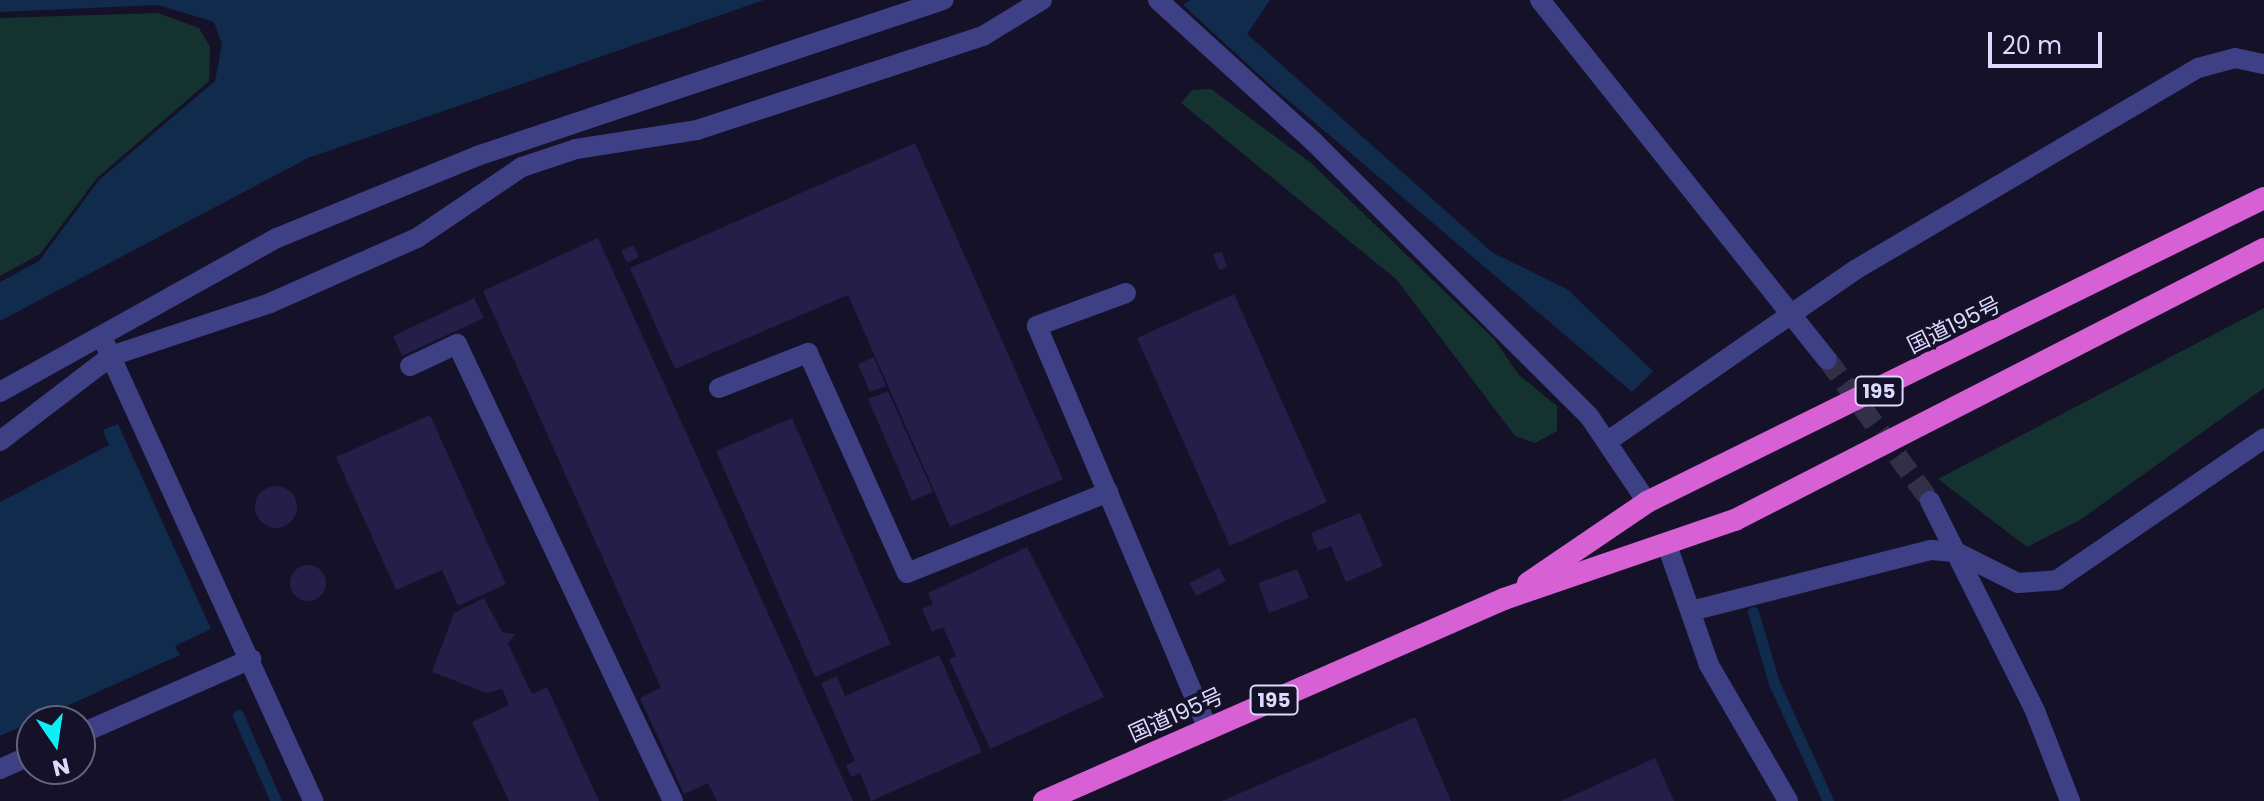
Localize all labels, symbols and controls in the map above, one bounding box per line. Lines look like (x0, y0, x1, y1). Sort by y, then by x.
scale bar (1992, 16, 2106, 66)
text: 20 m (2002, 29, 2062, 62)
street label: 国道195号 (1903, 291, 2005, 359)
road number: 195 (1853, 375, 1905, 407)
street label: 国道195号 (1125, 682, 1227, 748)
road number: 195 (1248, 684, 1300, 716)
north arrow (16, 705, 96, 785)
text: N (50, 750, 73, 784)

